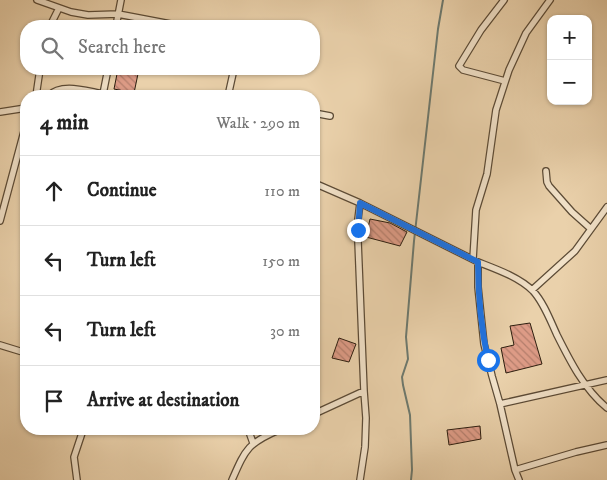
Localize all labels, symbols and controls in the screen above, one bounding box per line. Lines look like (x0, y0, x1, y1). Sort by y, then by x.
map controls (547, 15, 592, 105)
button: + (547, 15, 592, 60)
search box (20, 20, 320, 75)
icon: search (38, 34, 66, 62)
text: Search here (78, 36, 166, 59)
button: − (547, 60, 592, 105)
text: 4 min (40, 110, 89, 136)
text: Walk · 290 m (216, 113, 300, 133)
icon: ahead (40, 177, 68, 205)
text: Continue (87, 179, 157, 202)
text: 110 m (264, 181, 300, 201)
route end (347, 219, 370, 242)
icon: left (40, 247, 68, 275)
text: Turn left (87, 249, 156, 272)
text: 150 m (262, 251, 300, 271)
icon: left (40, 317, 68, 345)
text: Turn left (87, 319, 156, 342)
text: 30 m (270, 321, 300, 341)
route start (477, 349, 500, 372)
icon: arrive (40, 387, 68, 415)
text: Arrive at destination (87, 389, 239, 412)

